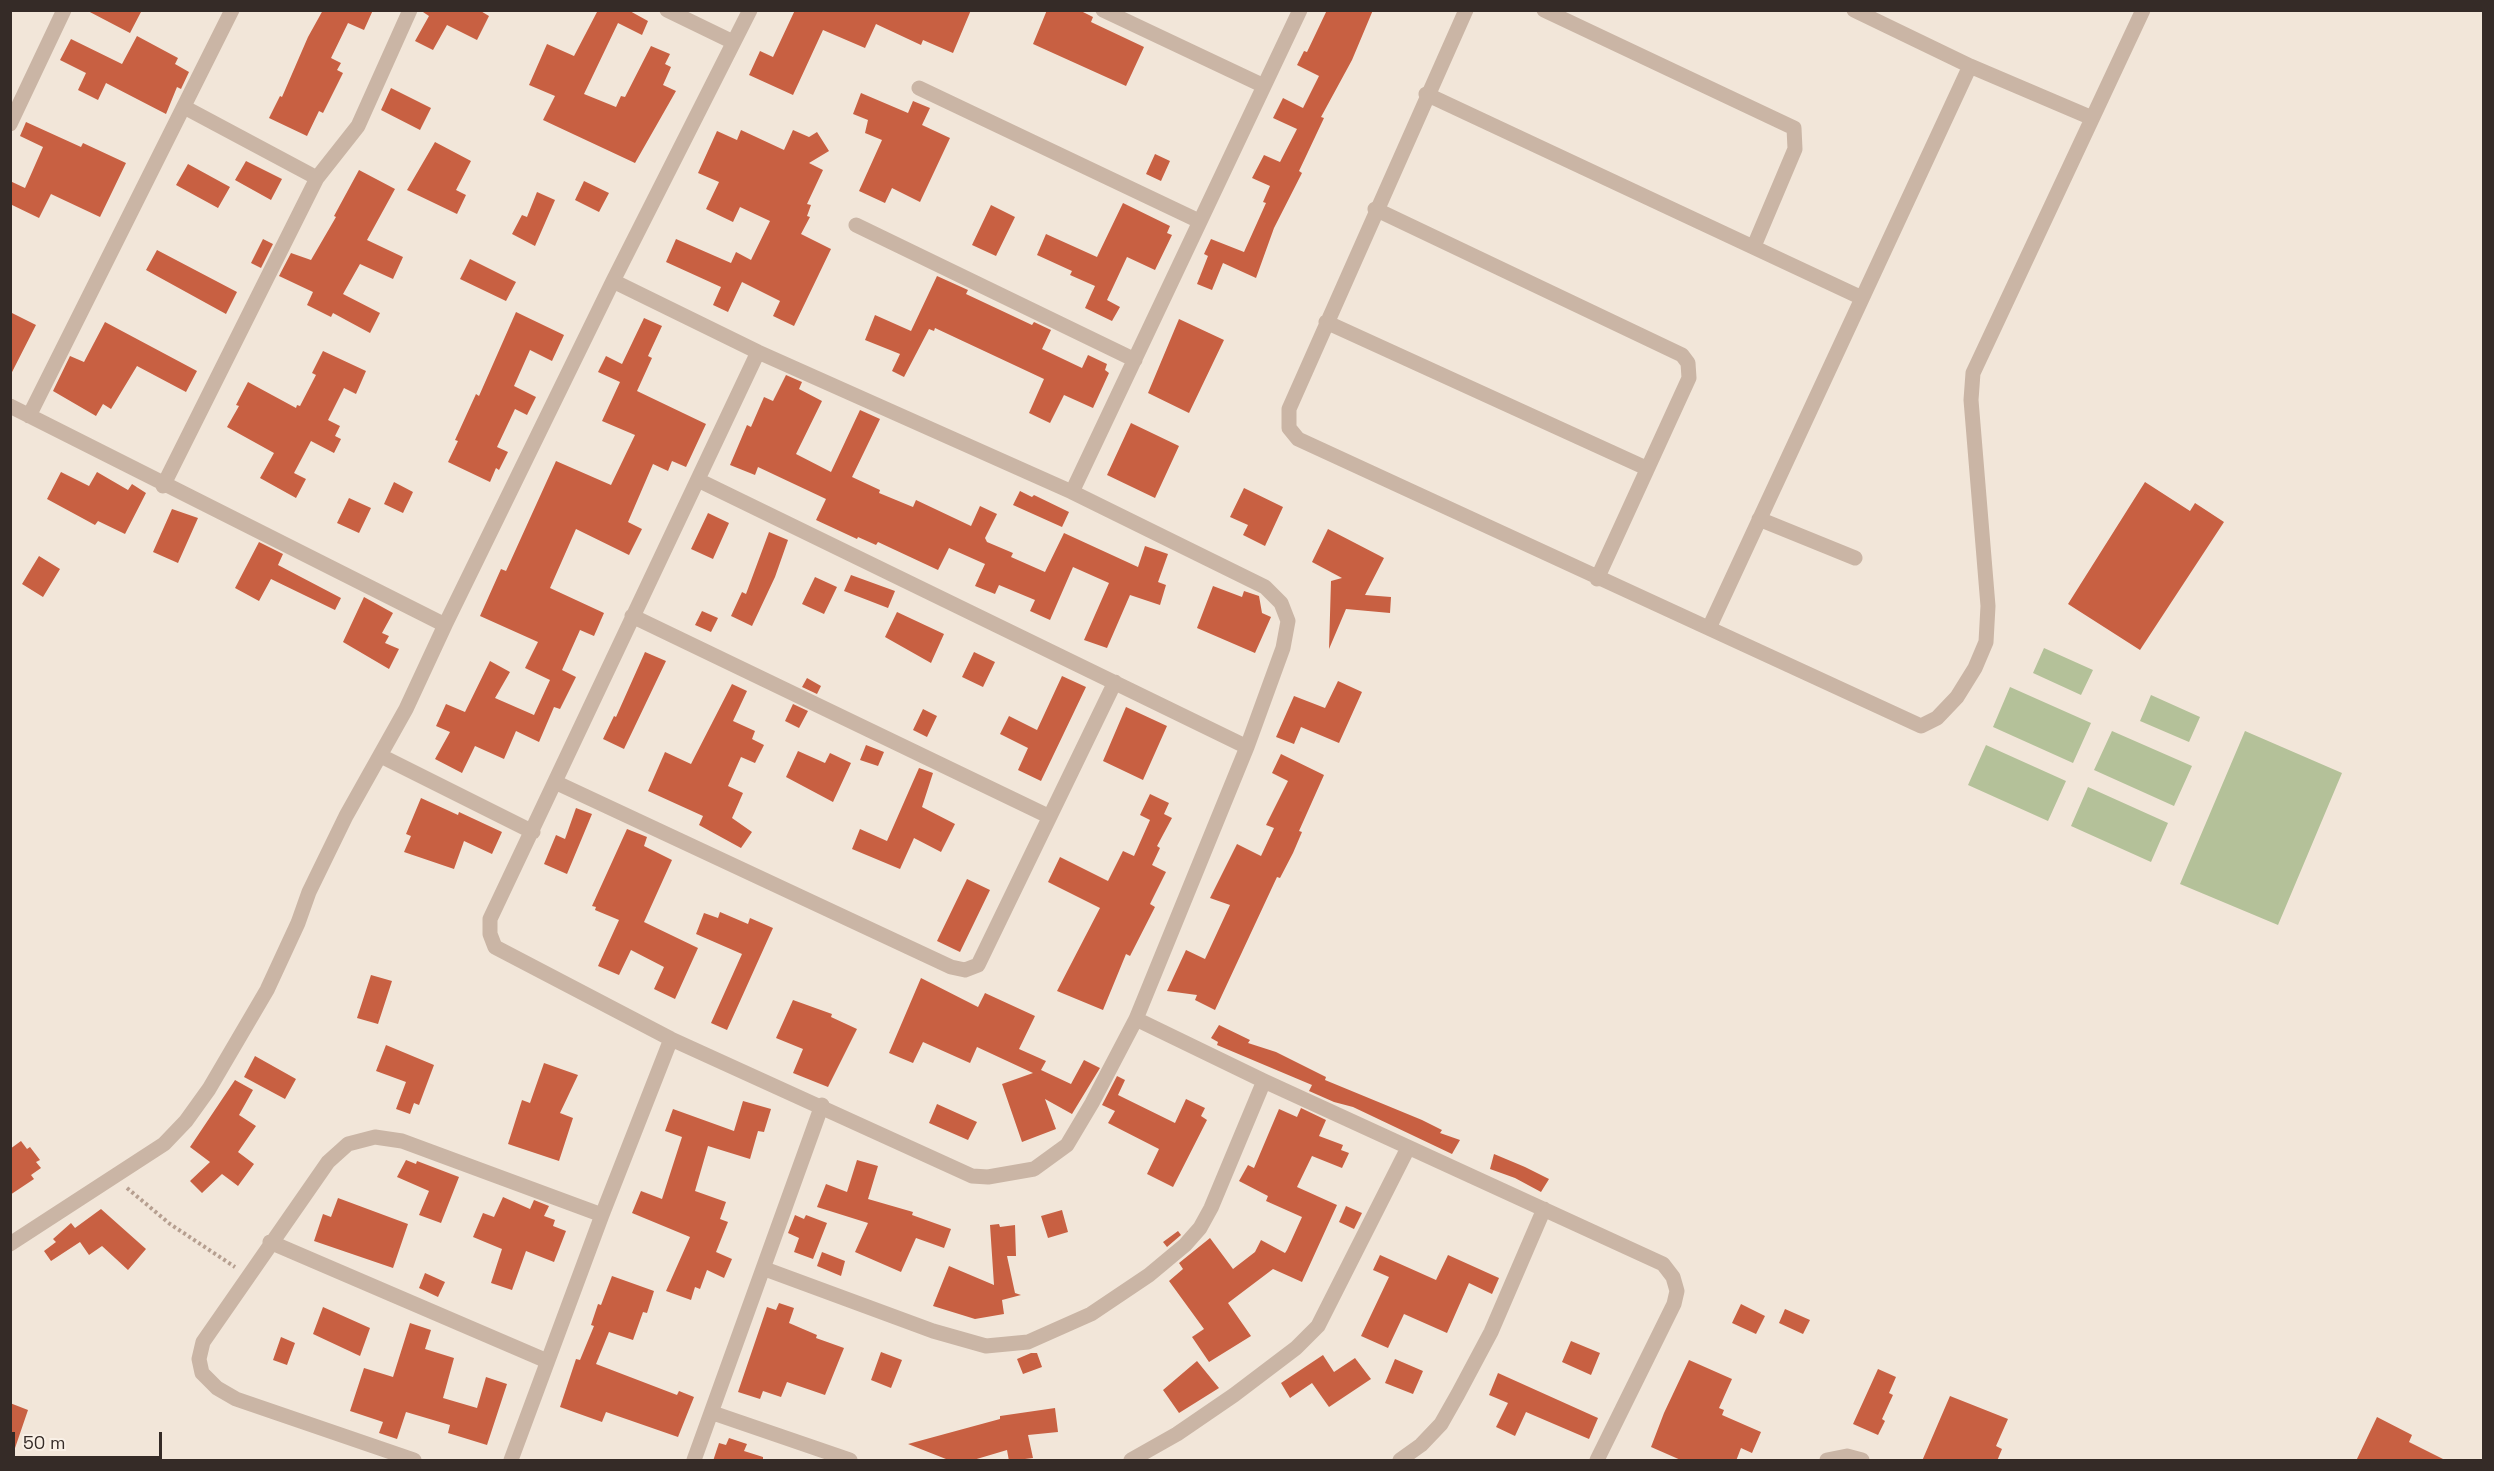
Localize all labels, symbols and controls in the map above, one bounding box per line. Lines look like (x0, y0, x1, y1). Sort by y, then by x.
scale bar (15, 1420, 165, 1458)
text: 50 m (23, 1431, 65, 1454)

